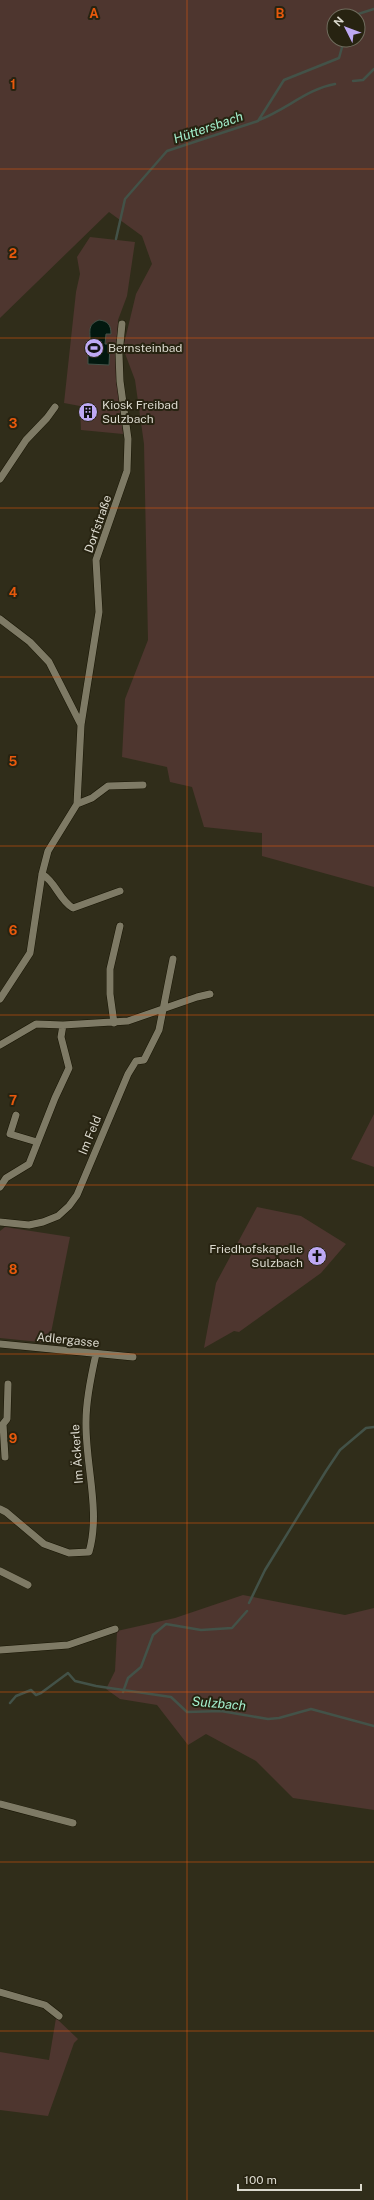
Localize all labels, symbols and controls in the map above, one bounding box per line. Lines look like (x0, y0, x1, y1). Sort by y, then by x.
text: A (89, 6, 99, 21)
text: B (276, 6, 285, 21)
north arrow (326, 8, 366, 48)
text: N (331, 14, 346, 29)
text: 1 (10, 77, 16, 92)
water label: Hüttersbach (171, 109, 245, 146)
text: 2 (9, 246, 17, 261)
sports icon: Bernsteinbad (83, 337, 105, 359)
place label: Bernsteinbad (108, 341, 183, 355)
place label: Kiosk Freibad Sulzbach (102, 398, 178, 426)
building icon: Kiosk Freibad Sulzbach (77, 401, 99, 423)
text: 3 (9, 416, 18, 431)
street label: Dorfstraße (82, 493, 114, 555)
text: 4 (9, 585, 18, 600)
text: 5 (9, 754, 18, 769)
text: 6 (9, 923, 18, 938)
text: 7 (9, 1093, 17, 1108)
street label: Im Feld (76, 1113, 104, 1157)
place label: Friedhofskapelle Sulzbach (209, 1242, 303, 1270)
church icon: Friedhofskapelle Sulzbach (306, 1245, 328, 1267)
text: 8 (9, 1262, 18, 1277)
street label: Adlergasse (36, 1330, 100, 1350)
street label: Im Äckerle (68, 1424, 86, 1484)
text: 9 (9, 1431, 17, 1446)
water label: Sulzbach (191, 1694, 247, 1713)
scale bar (238, 2166, 361, 2192)
text: 100 m (244, 2173, 277, 2187)

